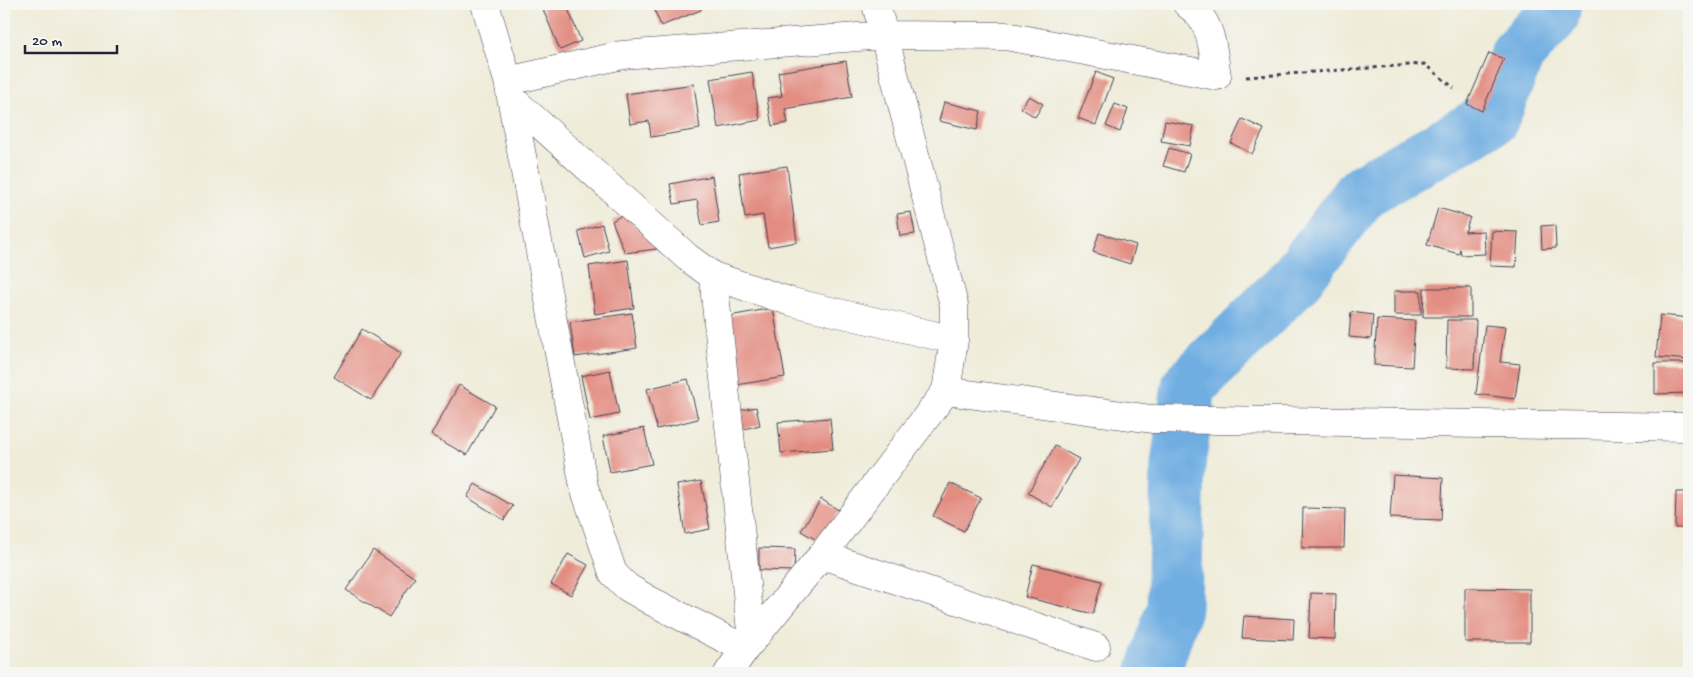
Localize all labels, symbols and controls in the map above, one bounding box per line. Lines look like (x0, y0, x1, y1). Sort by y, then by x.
scale bar (25, 22, 118, 54)
text: 20 m (32, 33, 62, 51)

